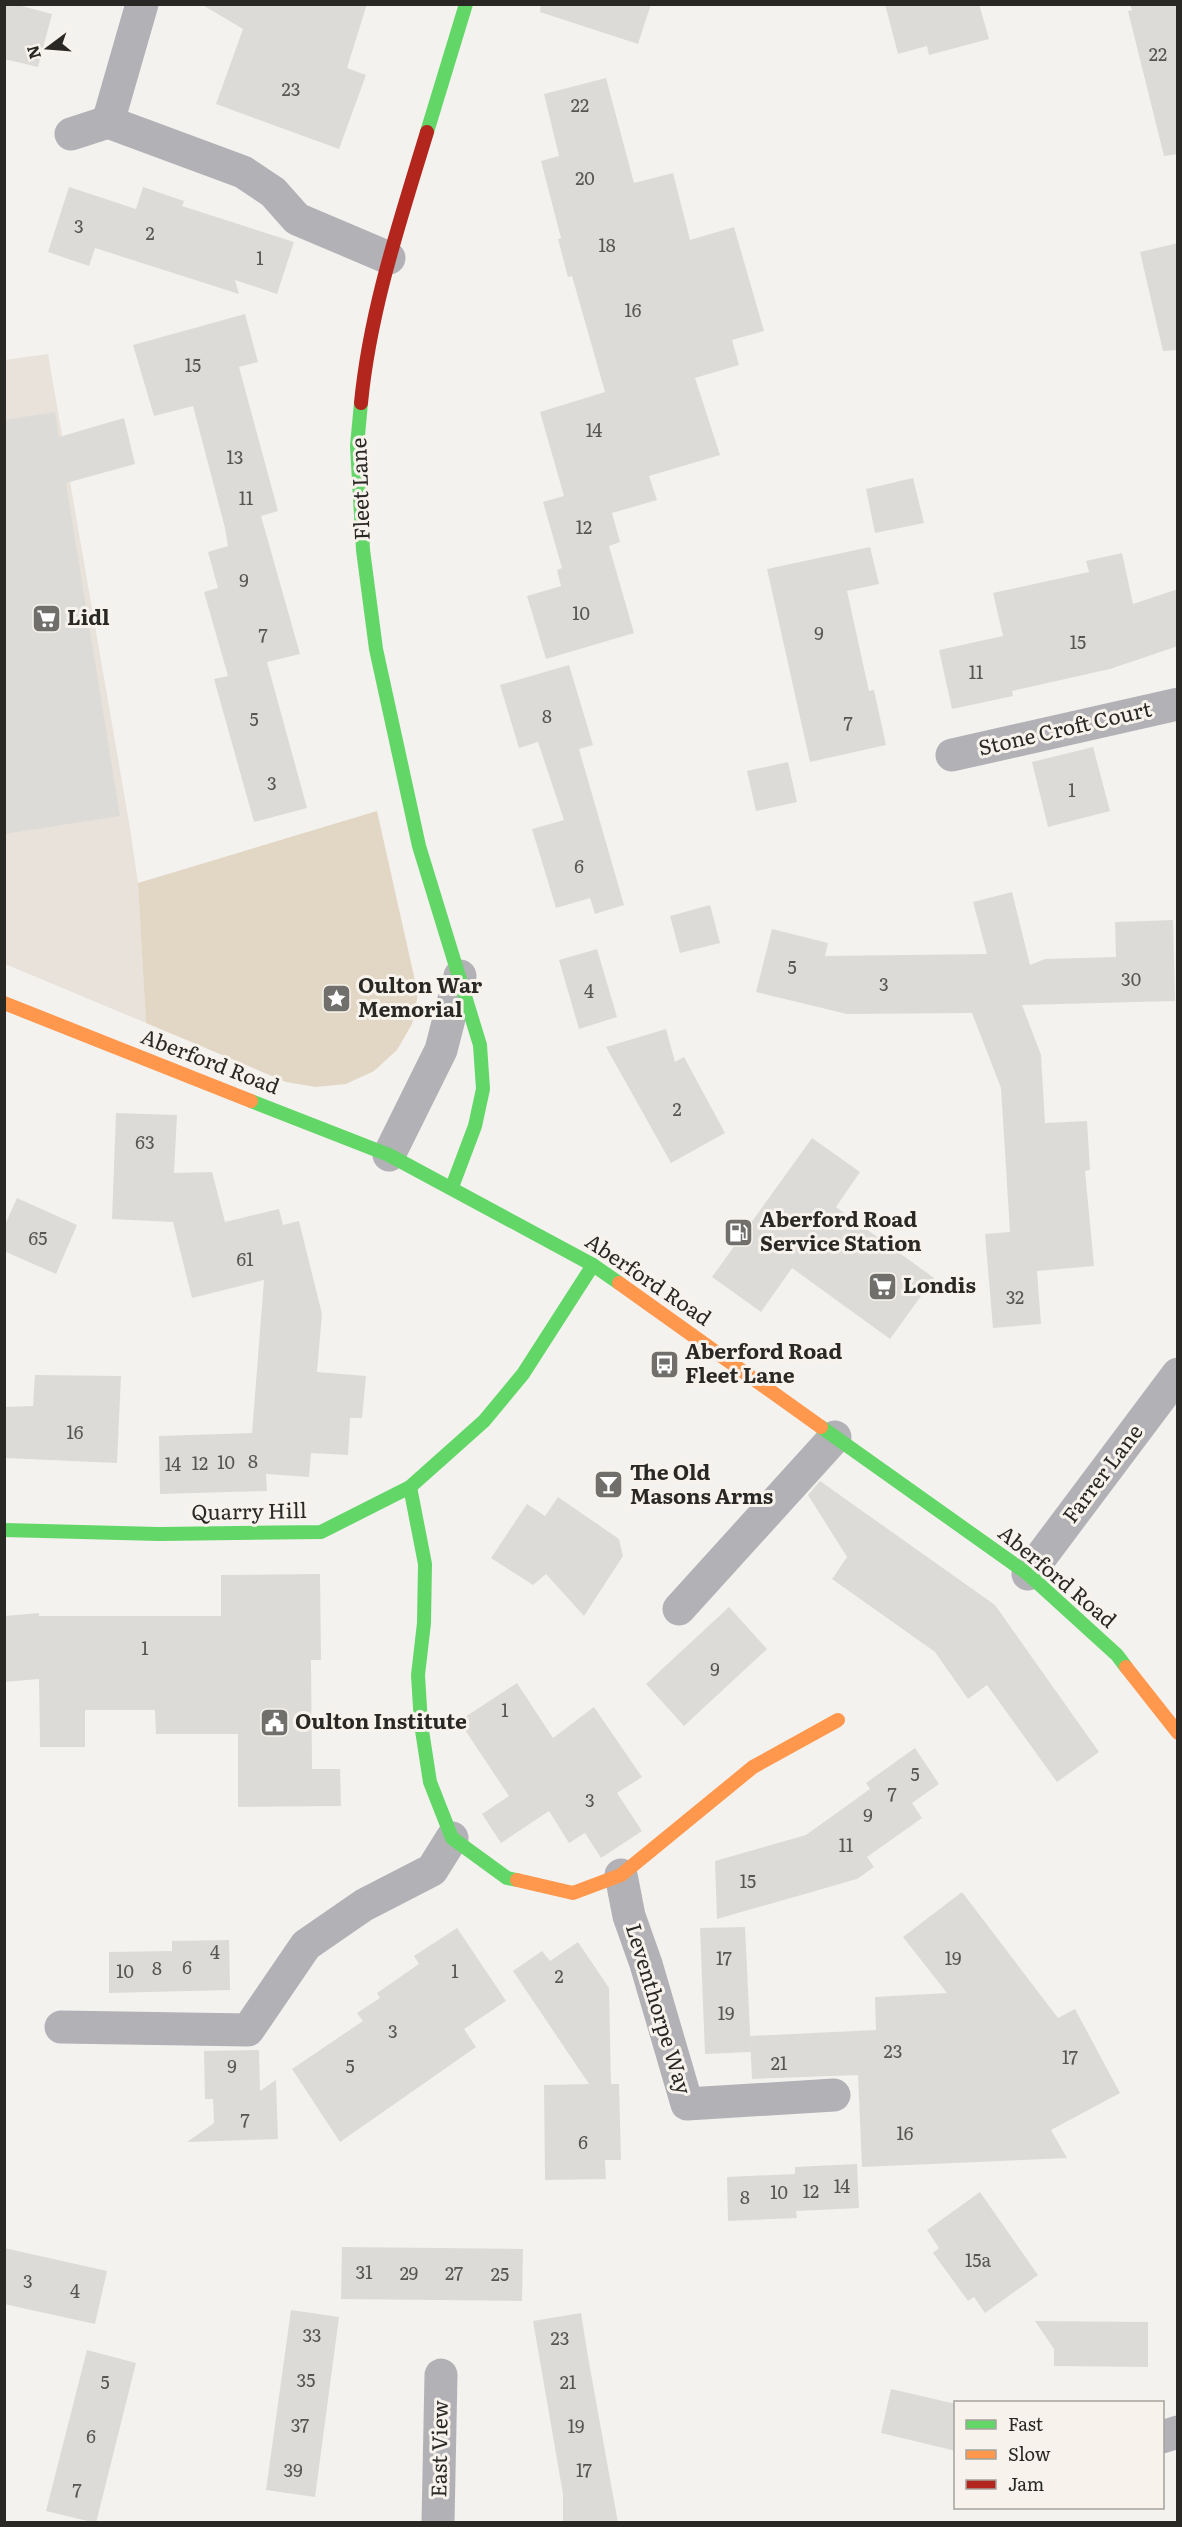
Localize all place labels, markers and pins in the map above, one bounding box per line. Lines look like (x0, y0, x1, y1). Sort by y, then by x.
place label: Lidl (67, 600, 110, 631)
supermarket icon: Lidl (30, 602, 62, 634)
place label: Oulton War Memorial (358, 968, 483, 1023)
place icon: Oulton War Memorial (321, 982, 353, 1014)
place label: Aberford Road Service Station (760, 1202, 922, 1257)
fuel station icon: Aberford Road Service Station (723, 1216, 755, 1248)
place label: Londis (903, 1268, 976, 1299)
supermarket icon: Londis (866, 1270, 898, 1302)
place label: Aberford Road Fleet Lane (685, 1334, 842, 1389)
bus stop icon: Aberford Road Fleet Lane (648, 1348, 680, 1380)
place label: The Old Masons Arms (630, 1455, 773, 1510)
bar icon: The Old Masons Arms (593, 1469, 625, 1501)
place label: Oulton Institute (295, 1704, 467, 1735)
public building icon: Oulton Institute (258, 1706, 290, 1738)

